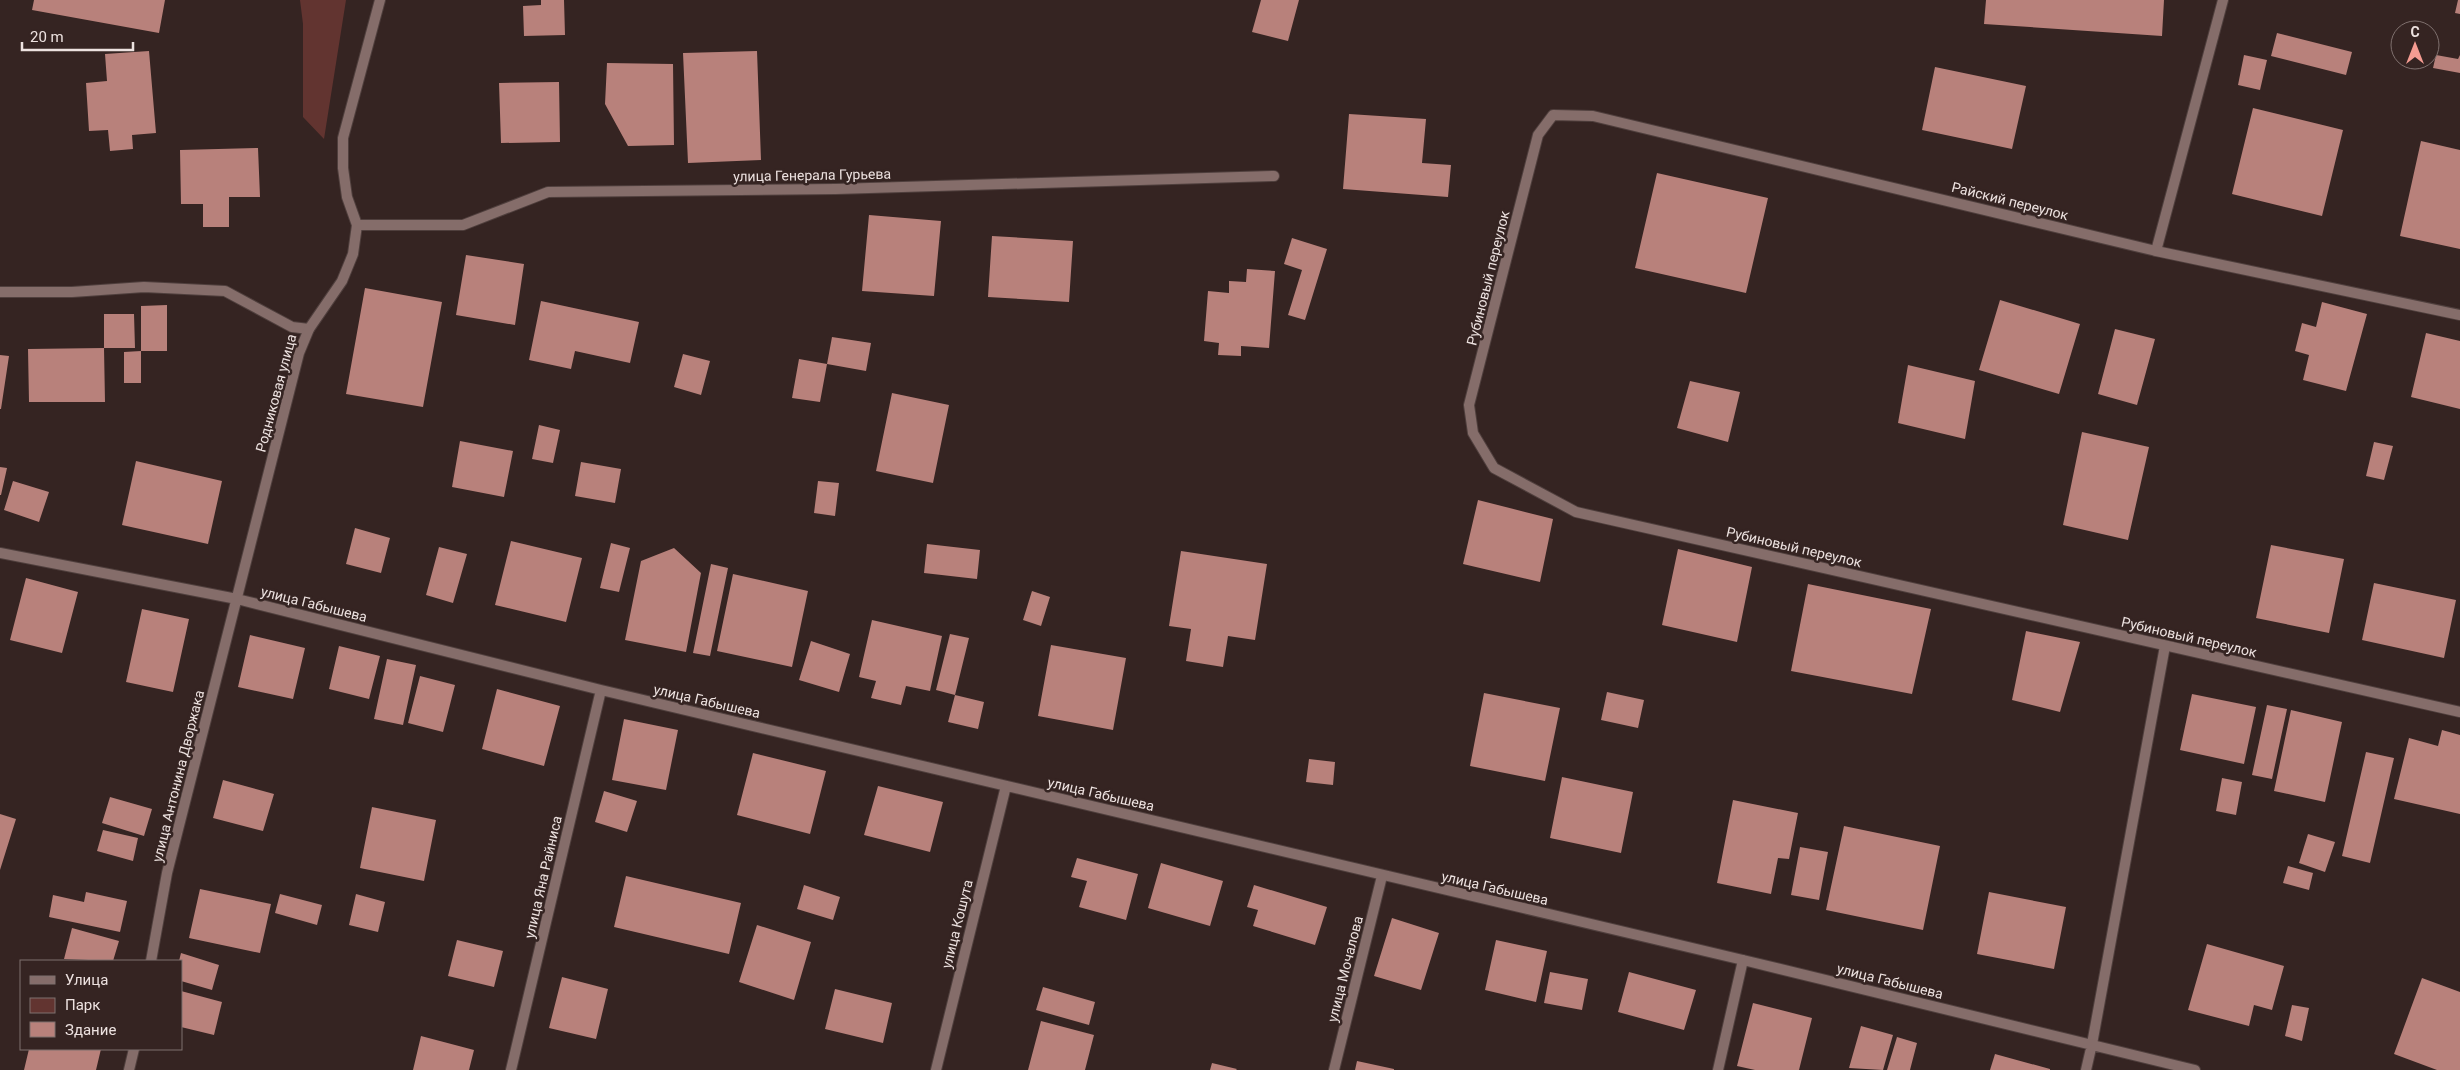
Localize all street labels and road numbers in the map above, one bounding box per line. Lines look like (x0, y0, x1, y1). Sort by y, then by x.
street label: улица Генерала Гурьева (733, 166, 891, 184)
street label: Райский переулок (1950, 179, 2070, 223)
street label: Рубиновый переулок (1463, 208, 1513, 347)
street label: Родниковая улица (253, 332, 299, 454)
street label: Рубиновый переулок (1725, 524, 1864, 570)
street label: улица Габышева (259, 583, 369, 625)
street label: Рубиновый переулок (2120, 614, 2259, 660)
street label: улица Габышева (652, 681, 762, 721)
street label: улица Антонина Дворжака (149, 688, 207, 864)
street label: улица Габышева (1046, 774, 1156, 814)
street label: улица Яна Райниса (521, 814, 565, 940)
street label: улица Габышева (1440, 868, 1550, 908)
street label: улица Кошута (938, 878, 976, 970)
street label: улица Мочалова (1324, 914, 1366, 1024)
street label: улица Габышева (1835, 960, 1945, 1002)

